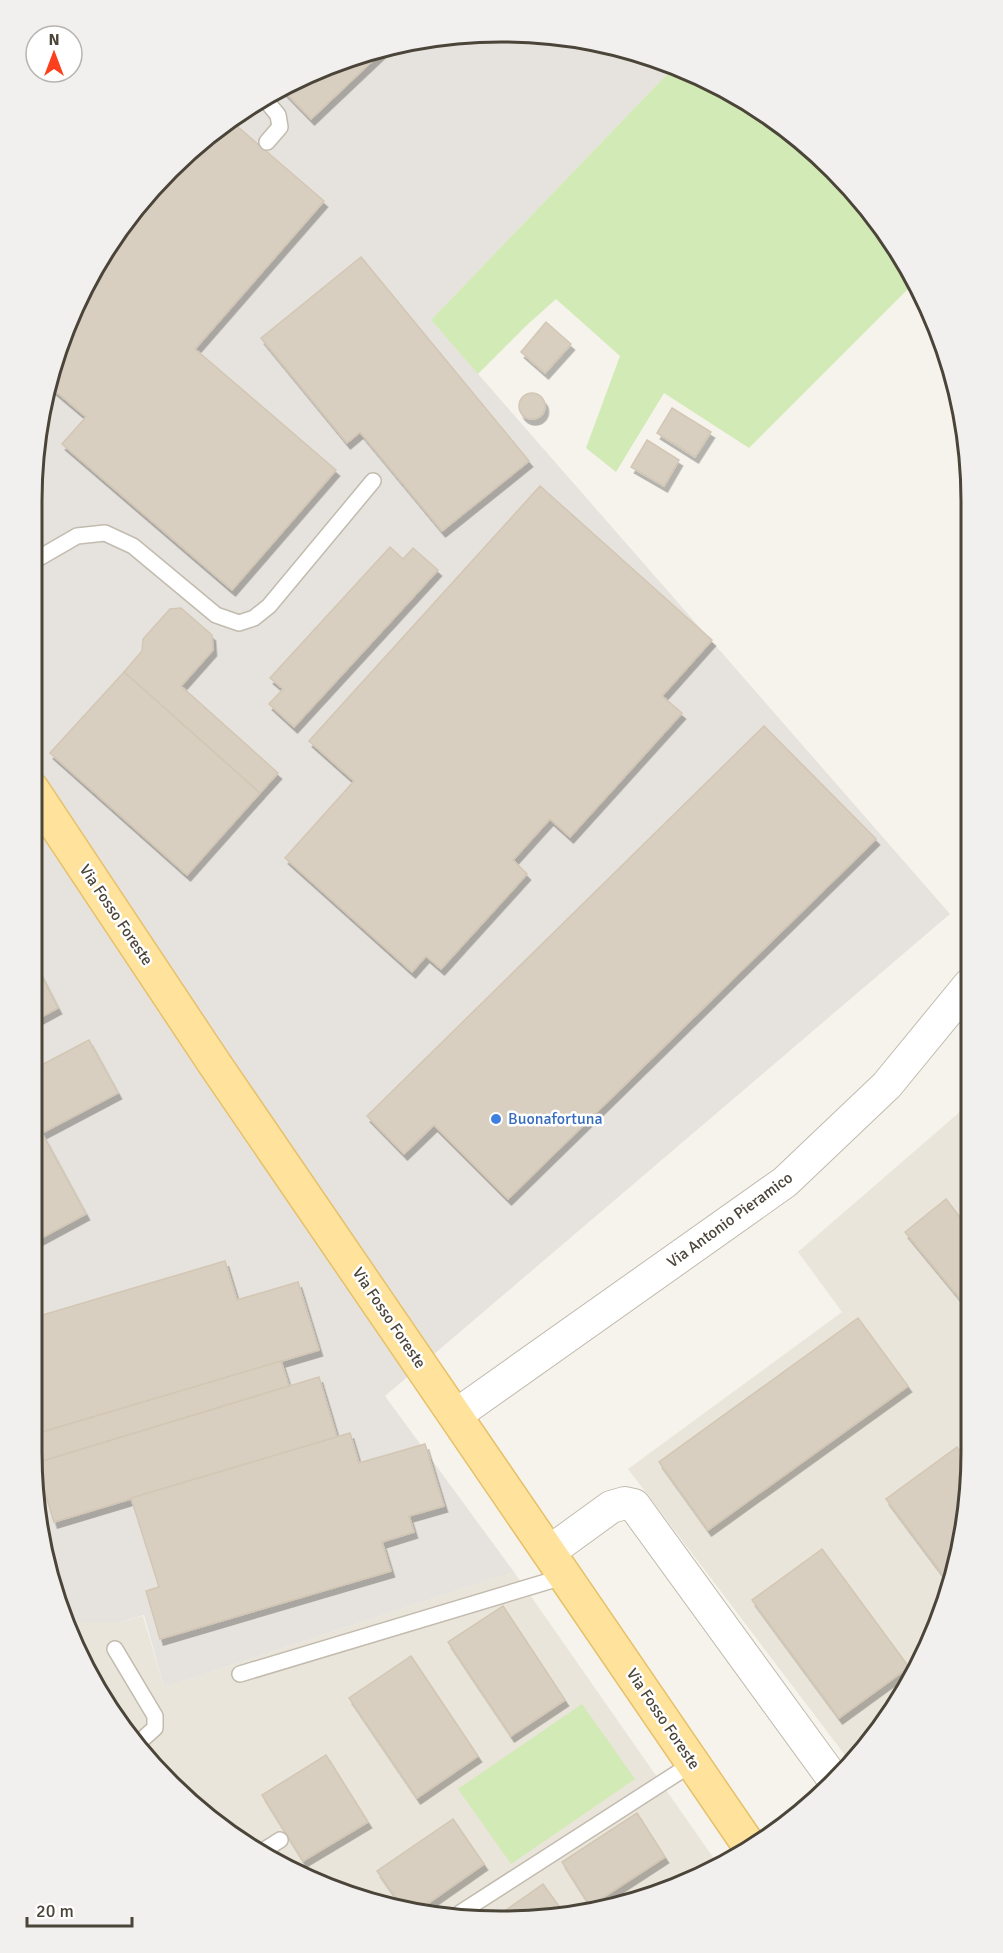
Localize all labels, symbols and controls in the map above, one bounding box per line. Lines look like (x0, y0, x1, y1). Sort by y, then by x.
north arrow (24, 24, 84, 84)
text: N (48, 30, 60, 50)
street label: Via Fosso Foreste (75, 861, 157, 969)
place label: Buonafortuna (508, 1109, 603, 1129)
marker: Buonafortuna (489, 1112, 503, 1126)
street label: Via Antonio Pieramico (663, 1168, 797, 1272)
street label: Via Fosso Foreste (348, 1264, 430, 1372)
street label: Via Fosso Foreste (622, 1665, 704, 1773)
scale bar (27, 1890, 132, 1928)
text: 20 m (36, 1900, 74, 1922)

